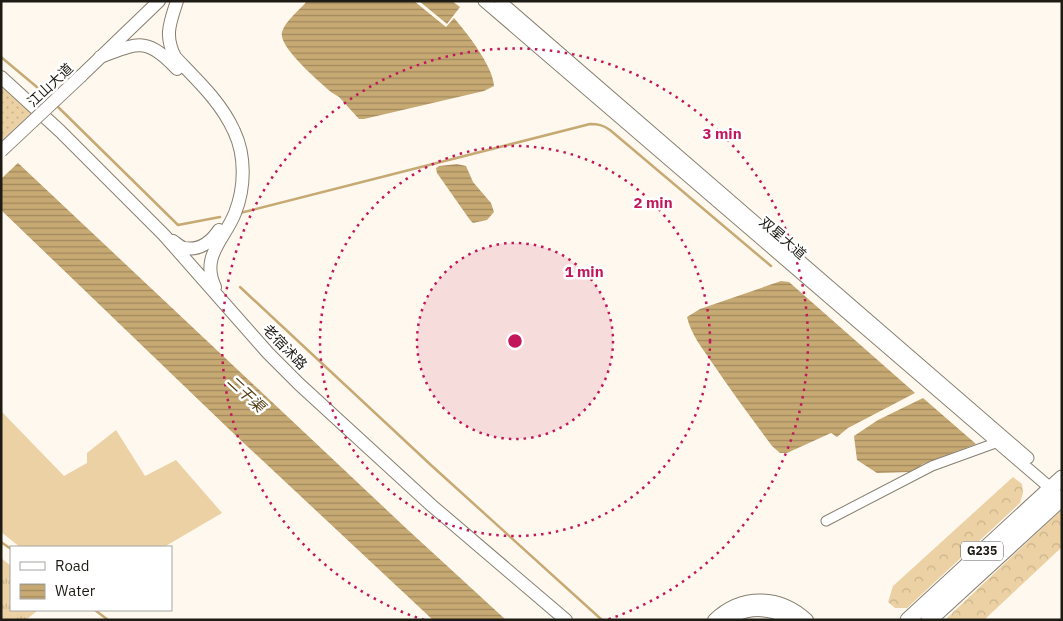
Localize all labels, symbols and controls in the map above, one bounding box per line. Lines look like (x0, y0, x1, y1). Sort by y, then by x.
street label: 江山大道 (23, 59, 77, 111)
text: 3 min (702, 124, 742, 143)
text: 2 min (633, 193, 673, 212)
street label: 双星大道 (756, 213, 810, 263)
text: 1 min (564, 262, 604, 281)
street label: 老宿沭路 (259, 321, 311, 373)
centre of rings (506, 332, 524, 350)
water label: 二干渠 (223, 371, 271, 417)
road number: G235 (961, 542, 1003, 560)
legend (10, 546, 172, 611)
text: Road (55, 556, 90, 575)
text: Water (55, 581, 96, 600)

